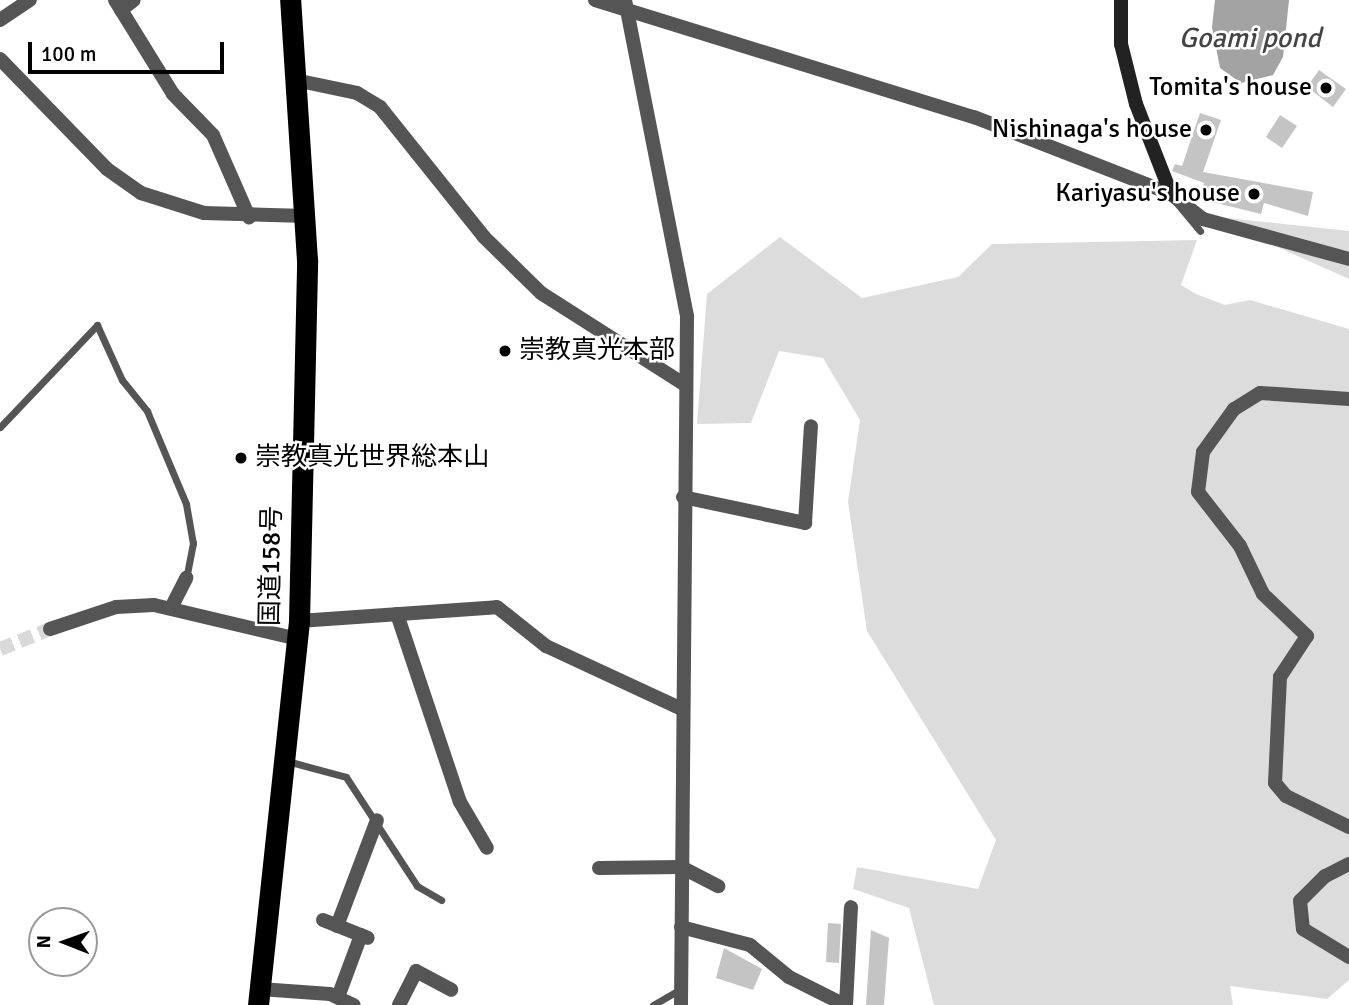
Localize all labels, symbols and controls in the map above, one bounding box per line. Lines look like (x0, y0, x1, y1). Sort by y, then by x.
water label: Goami pond (1179, 21, 1321, 55)
scale bar (32, 28, 228, 72)
text: 100 m (41, 41, 96, 67)
place label: Tomita's house (1149, 72, 1312, 104)
marker: Tomita's house (1318, 80, 1334, 96)
place label: Nishinaga's house (992, 114, 1192, 146)
marker: Nishinaga's house (1198, 122, 1214, 138)
place label: Kariyasu's house (1055, 178, 1240, 210)
marker: Kariyasu's house (1246, 186, 1262, 202)
place label: 崇教真光本部 (519, 335, 675, 367)
marker: 崇教真光本部 (497, 343, 513, 359)
place label: 崇教真光世界総本山 (255, 442, 489, 474)
marker: 崇教真光世界総本山 (233, 450, 249, 466)
street label: 国道158号 (255, 506, 289, 626)
north arrow (28, 907, 98, 977)
text: N (32, 935, 56, 948)

